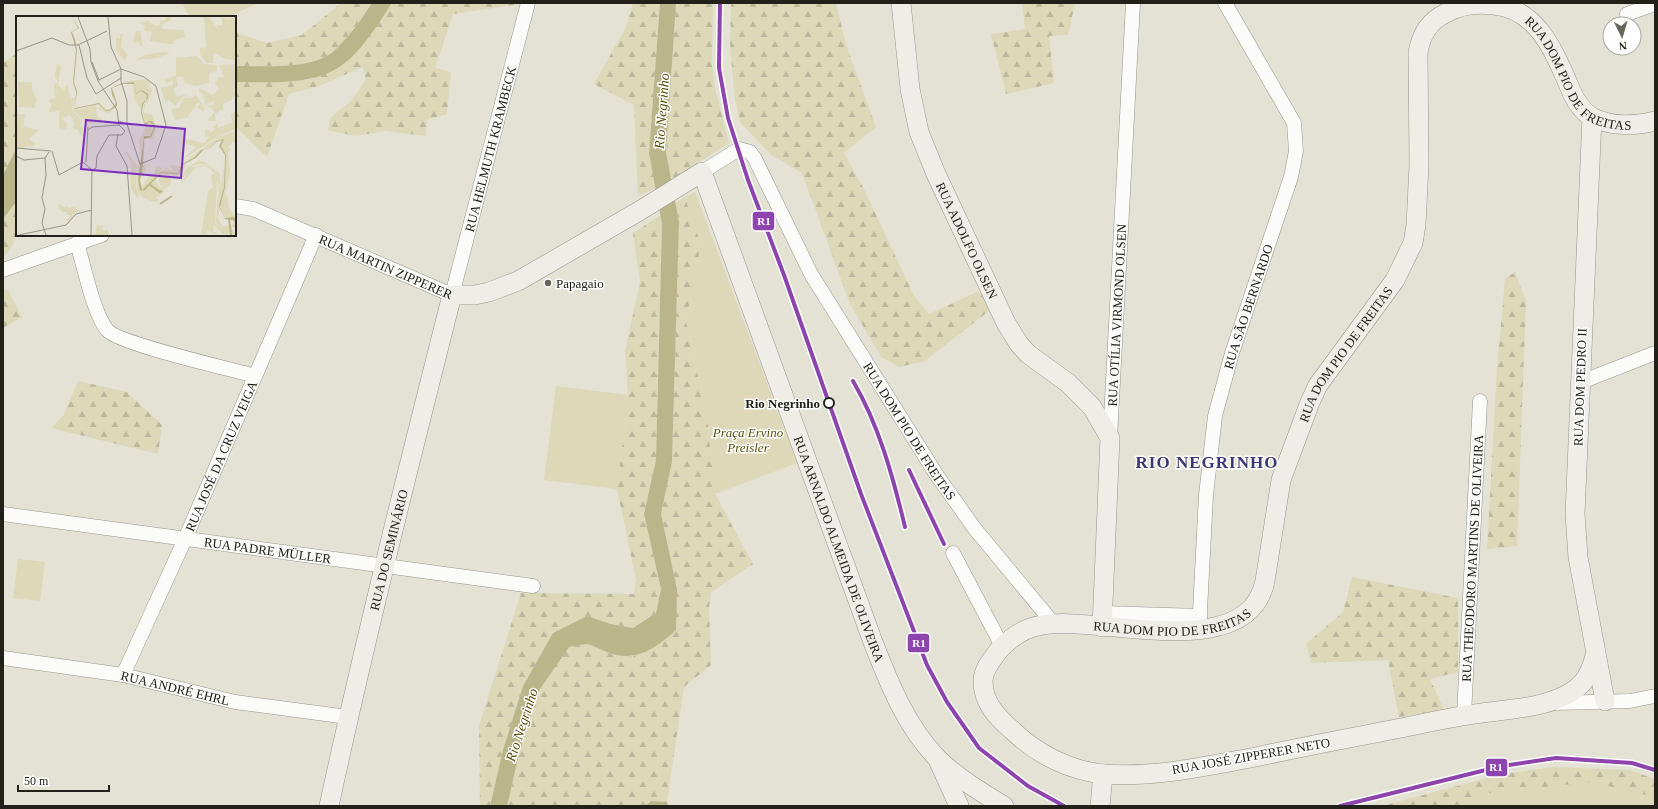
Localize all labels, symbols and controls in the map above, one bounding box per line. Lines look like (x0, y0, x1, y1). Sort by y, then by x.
street label: RUA DOM PIO DE FREITAS (1522, 13, 1631, 132)
inset map (16, 16, 236, 236)
north arrow (1602, 16, 1642, 56)
text: N (1618, 40, 1627, 52)
street label: RUA HELMUTH KRAMBECK (461, 64, 519, 233)
water label: Rio Negrinho (652, 73, 672, 150)
street label: RUA ADOLFO OLSEN (933, 180, 1001, 302)
line badge: R1 (752, 211, 775, 231)
text: R1 (757, 215, 771, 227)
street label: RUA OTÍLIA VIRMOND OLSEN (1104, 223, 1129, 407)
street label: RUA MARTIN ZIPPERER (317, 231, 455, 302)
street label: RUA SÃO BERNARDO (1221, 242, 1275, 371)
place label: Papagaio (556, 276, 604, 291)
marker: Papagaio (543, 278, 553, 288)
street label: RUA DOM PIO DE FREITAS (1296, 283, 1395, 424)
street label: RUA DOM PEDRO II (1570, 328, 1590, 446)
street label: RUA DOM PIO DE FREITAS (861, 359, 959, 503)
street label: RUA JOSÉ DA CRUZ VEIGA (182, 378, 260, 533)
place label: Rio Negrinho (745, 396, 820, 411)
marker: Rio Negrinho (823, 397, 835, 409)
park label: Praça Ervino Preisler (712, 425, 784, 455)
street label: RUA ARNALDO ALMEIDA DE OLIVEIRA (791, 434, 888, 665)
street label: RUA THEODORO MARTINS DE OLIVEIRA (1458, 434, 1486, 682)
district label: RIO NEGRINHO (1136, 453, 1278, 472)
street label: RUA DO SEMINÁRIO (366, 488, 410, 612)
street label: RUA PADRE MÜLLER (203, 534, 332, 566)
street label: RUA DOM PIO DE FREITAS (1093, 605, 1254, 638)
line badge: R1 (907, 633, 930, 653)
text: R1 (912, 637, 926, 649)
street label: RUA ANDRÉ EHRL (119, 667, 231, 708)
water label: Rio Negrinho (503, 687, 541, 764)
street label: RUA JOSÉ ZIPPERER NETO (1171, 735, 1331, 777)
line badge: R1 (1485, 758, 1508, 777)
text: R1 (1489, 761, 1503, 773)
scale bar (18, 767, 109, 793)
text: 50 m (24, 774, 49, 788)

